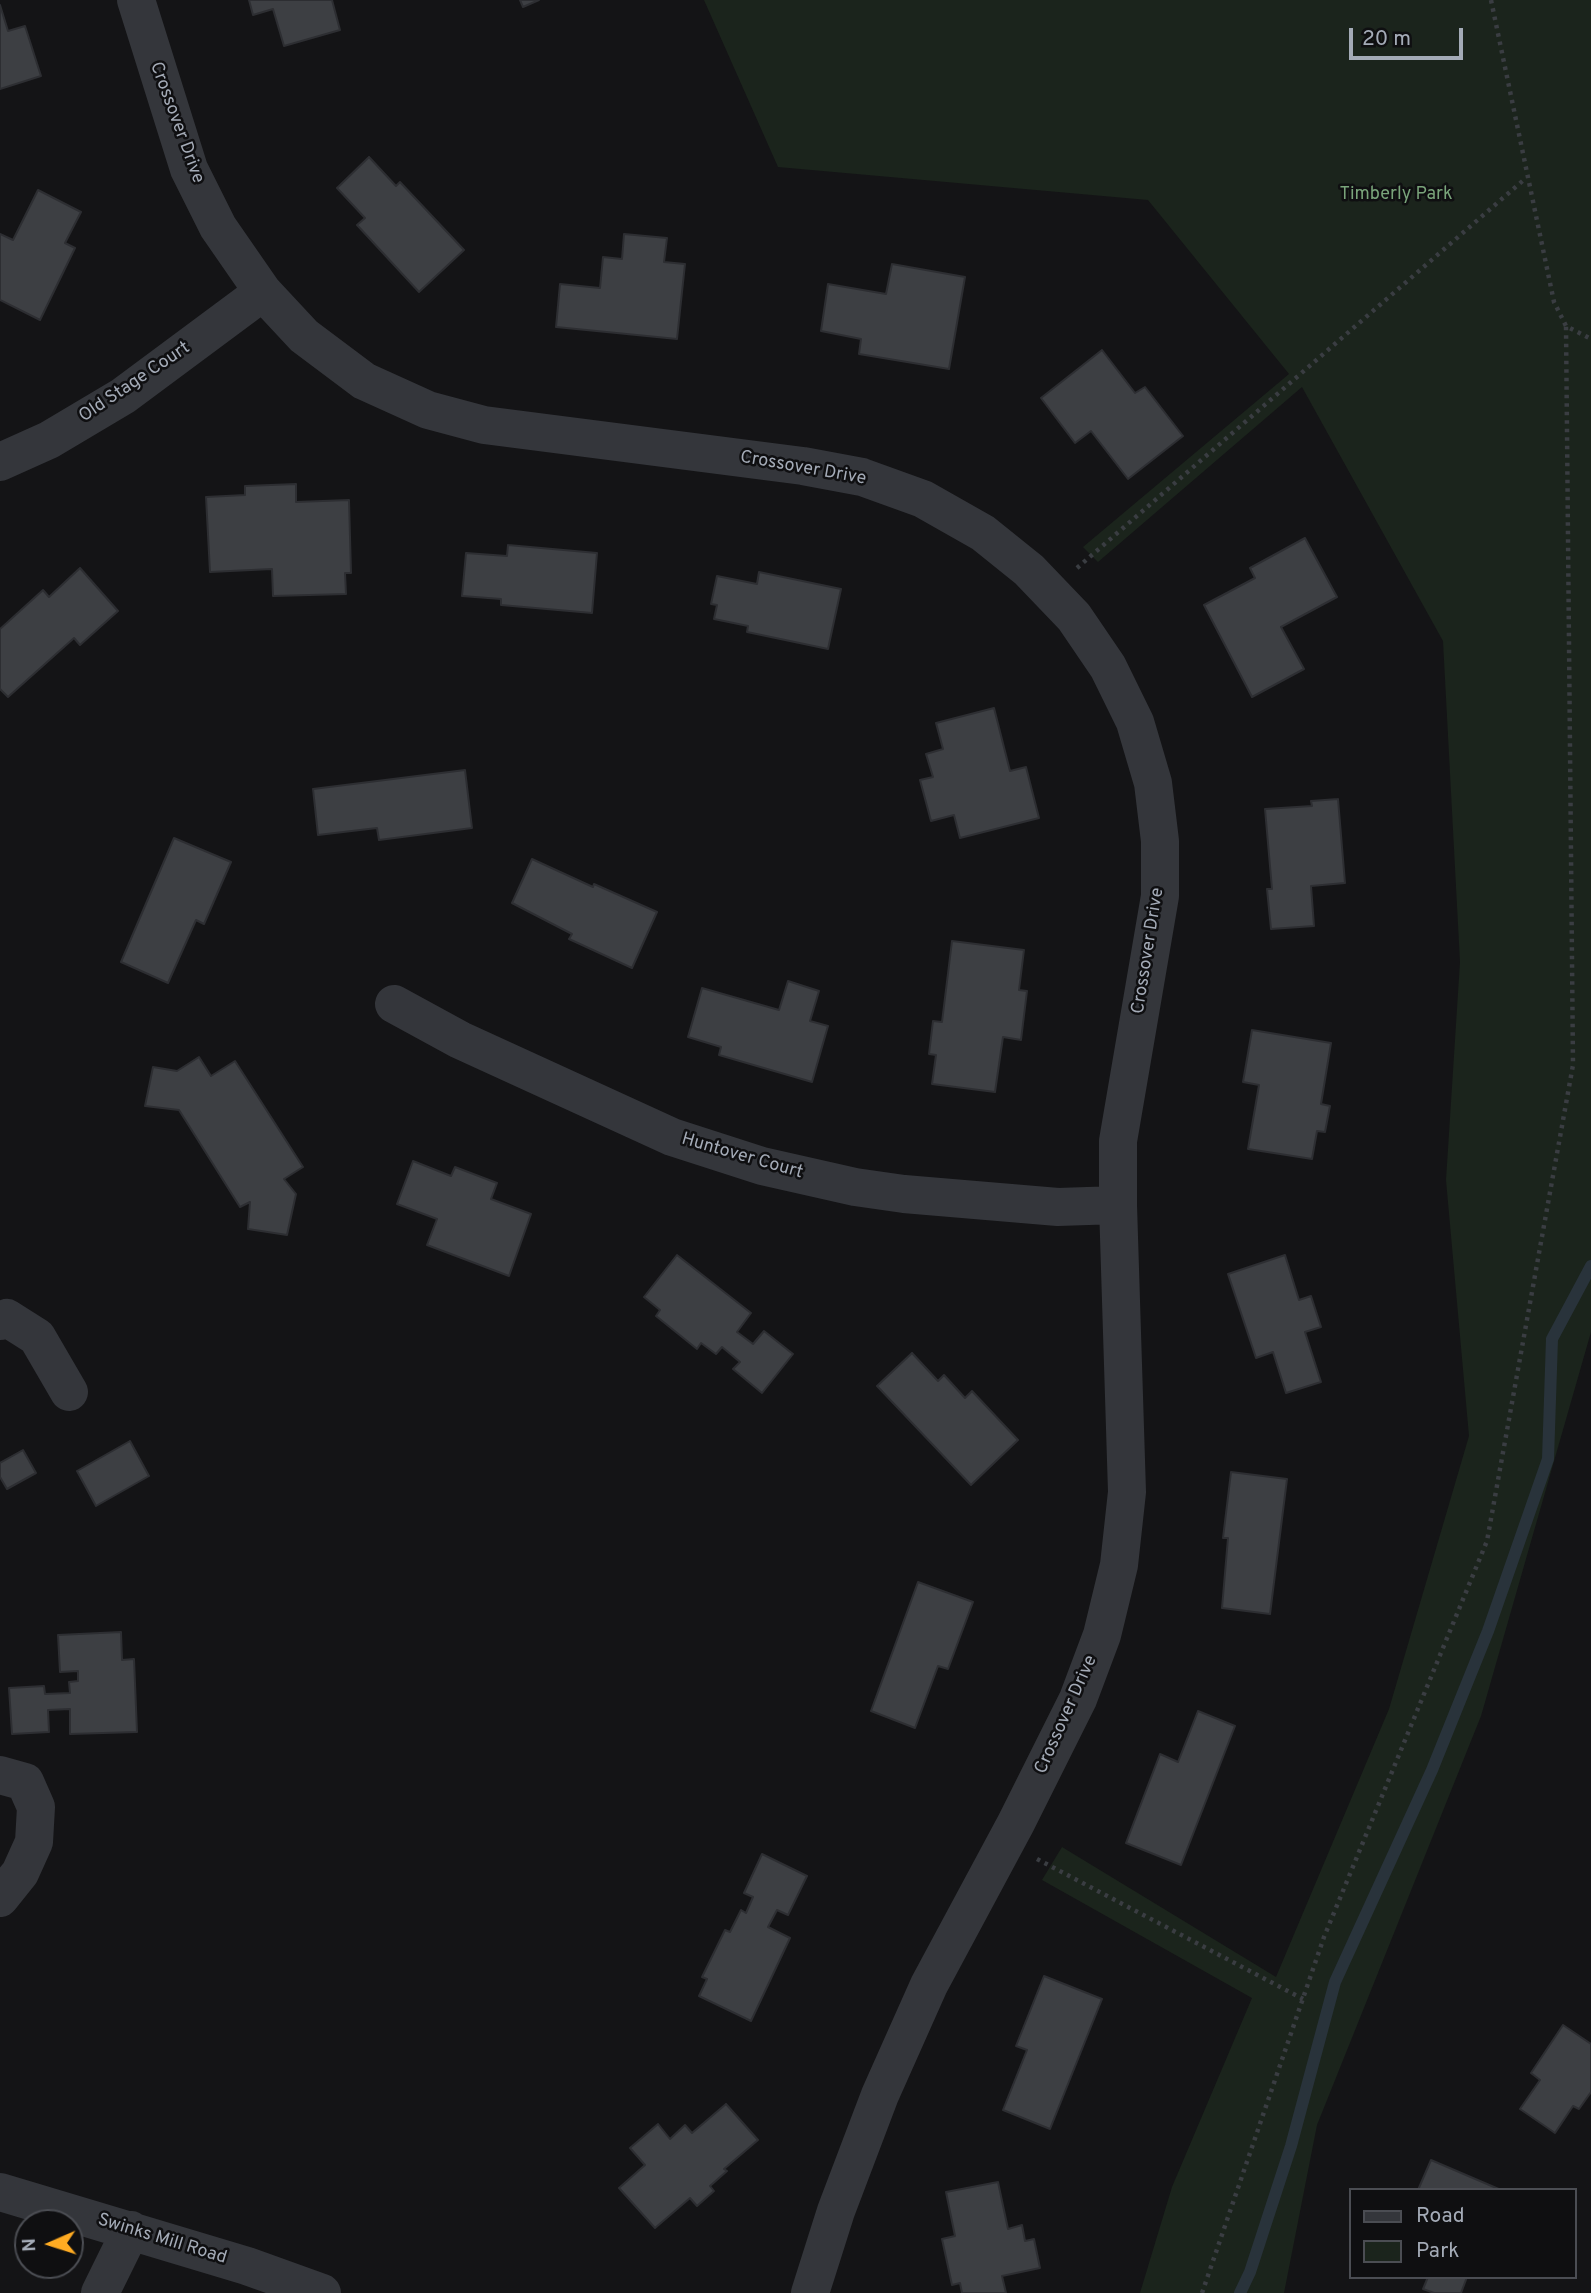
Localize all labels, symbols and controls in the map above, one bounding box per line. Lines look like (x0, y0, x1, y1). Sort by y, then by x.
scale bar (1353, 14, 1467, 58)
text: 20 m (1362, 26, 1411, 53)
street label: Crossover Drive (144, 59, 208, 187)
park label: Timberly Park (1339, 184, 1453, 206)
street label: Old Stage Court (75, 338, 195, 428)
street label: Crossover Drive (738, 447, 868, 491)
street label: Crossover Drive (1128, 886, 1170, 1016)
street label: Huntover Court (679, 1129, 805, 1185)
street label: Crossover Drive (1031, 1652, 1103, 1778)
legend (1350, 2188, 1577, 2279)
text: Road (1416, 2203, 1465, 2230)
north arrow (14, 2209, 84, 2279)
street label: Swinks Mill Road (95, 2210, 229, 2270)
text: N (18, 2238, 42, 2252)
text: Park (1416, 2238, 1459, 2265)

